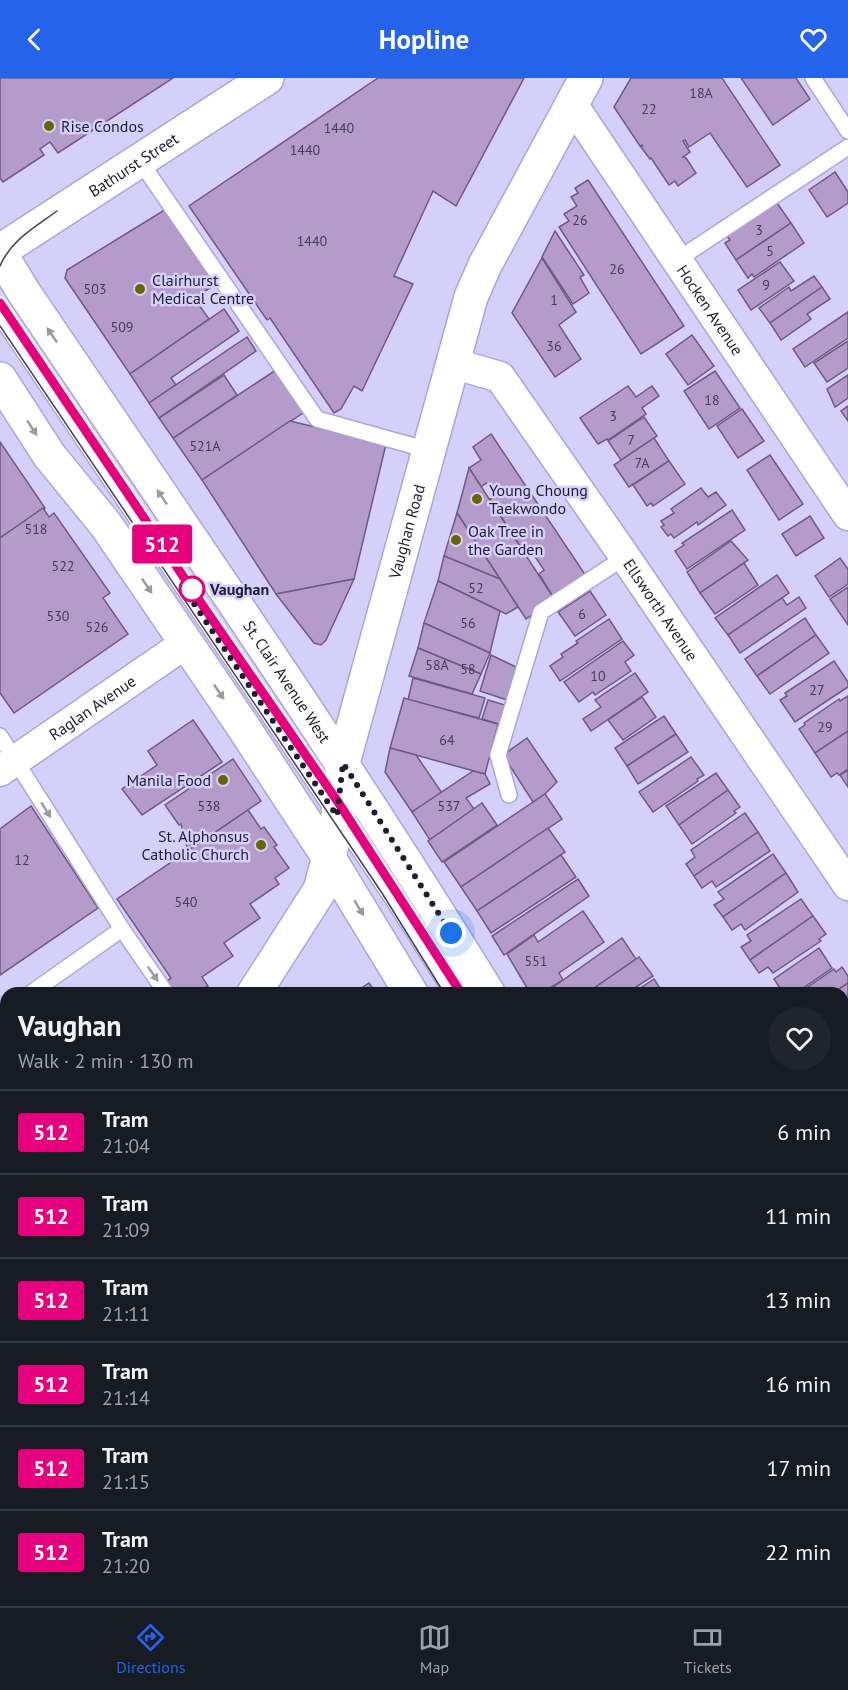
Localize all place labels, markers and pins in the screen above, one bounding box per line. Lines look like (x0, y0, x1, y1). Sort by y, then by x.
place label: Rise Condos (61, 116, 144, 136)
marker: Rise Condos (42, 119, 56, 133)
place label: Clairhurst Medical Centre (152, 270, 254, 308)
marker: Clairhurst Medical Centre (133, 282, 147, 296)
place label: Young Choung Taekwondo (489, 480, 588, 518)
marker: Young Choung Taekwondo (470, 492, 484, 506)
place label: Oak Tree in the Garden (468, 521, 544, 559)
marker: Oak Tree in the Garden (449, 533, 463, 547)
marker: Vaughan (179, 576, 205, 602)
place label: Vaughan (209, 579, 269, 599)
place label: Manila Food (126, 770, 211, 790)
marker: Manila Food (216, 773, 230, 787)
place label: St. Alphonsus Catholic Church (141, 826, 249, 864)
marker: St. Alphonsus Catholic Church (254, 838, 268, 852)

